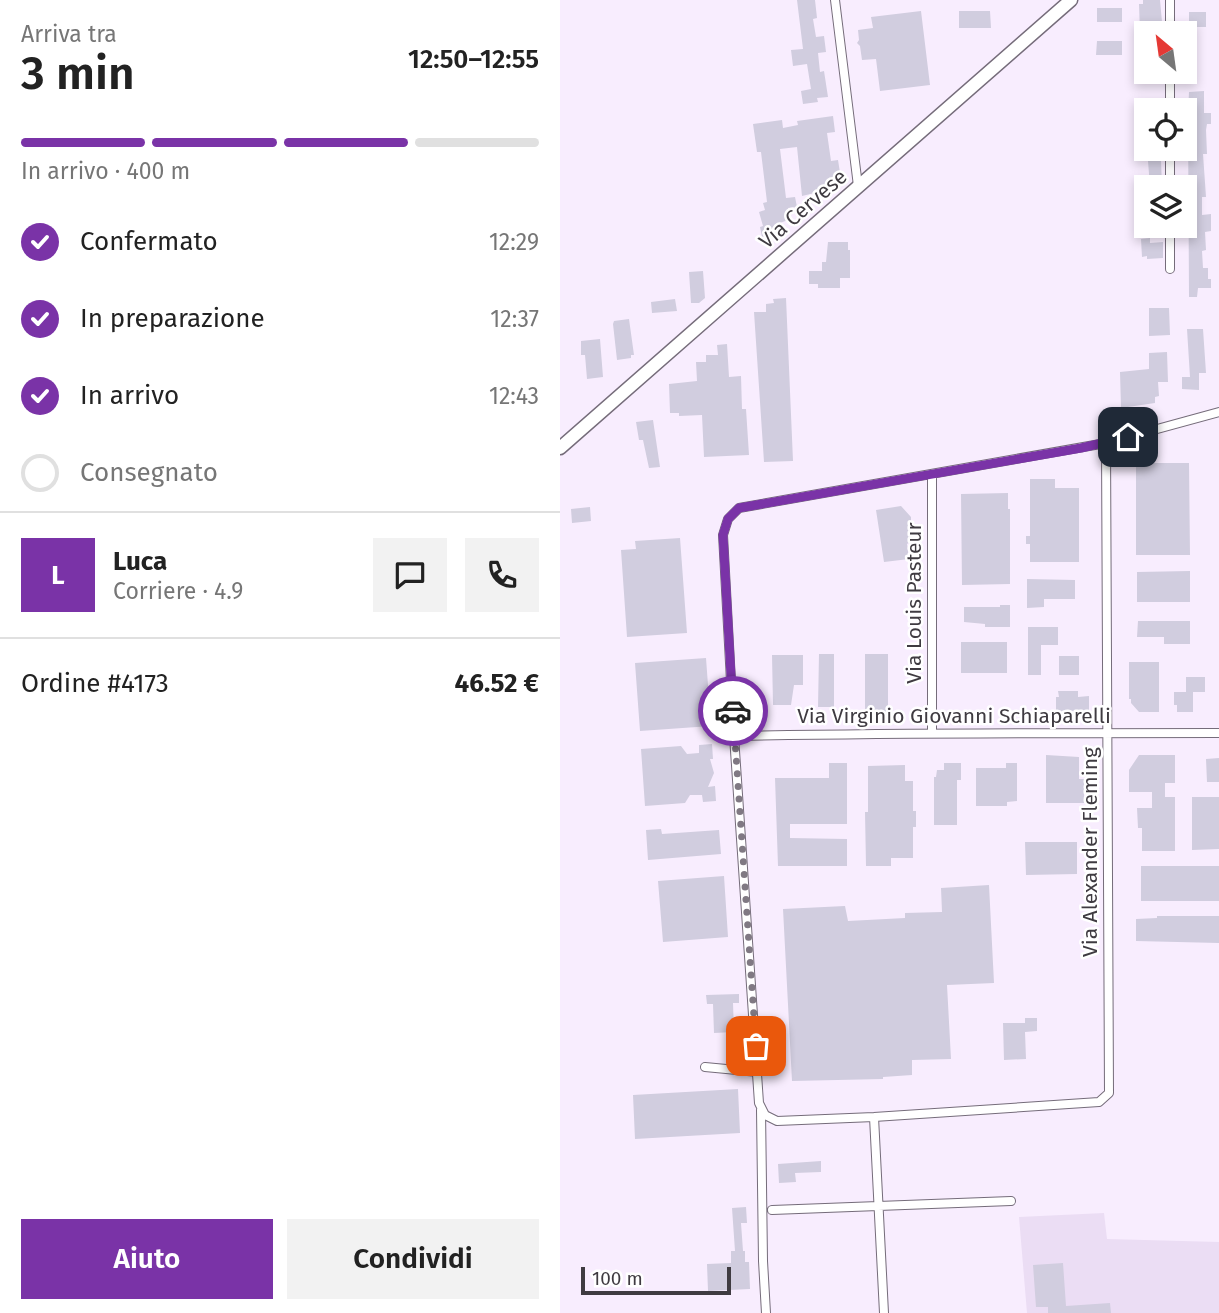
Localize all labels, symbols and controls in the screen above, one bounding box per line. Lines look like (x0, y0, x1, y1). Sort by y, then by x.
text: Arriva tra (21, 20, 117, 48)
north arrow (1134, 21, 1197, 84)
map controls (1134, 21, 1197, 238)
text: 12:50–12:55 (408, 44, 539, 75)
text: 3 min (21, 46, 135, 101)
button: locate (1134, 98, 1197, 161)
text: In arrivo · 400 m (21, 157, 190, 185)
street label: Via Cervese (754, 164, 852, 254)
button: layers (1134, 175, 1197, 238)
icon: check (21, 223, 59, 261)
text: Confermato (80, 226, 218, 257)
text: 12:29 (489, 228, 539, 256)
icon: check (21, 300, 59, 338)
text: In preparazione (80, 303, 265, 334)
text: 12:37 (490, 305, 539, 333)
icon: check (21, 377, 59, 415)
text: In arrivo (80, 380, 179, 411)
text: 12:43 (489, 382, 539, 410)
pin (1098, 407, 1158, 467)
icon: home (1109, 418, 1147, 456)
text: Consegnato (80, 457, 218, 488)
street label: Via Louis Pasteur (901, 522, 927, 684)
button: chat (373, 538, 447, 612)
button: phone (465, 538, 539, 612)
text: Luca (113, 546, 167, 577)
text: L (51, 560, 65, 591)
text: Corriere · 4.9 (113, 577, 243, 605)
text: Ordine #4173 (21, 668, 169, 699)
text: 46.52 € (455, 668, 539, 699)
courier (698, 676, 768, 746)
icon: car (714, 692, 752, 730)
street label: Via Virginio Giovanni Schiaparelli (797, 703, 1111, 729)
street label: Via Alexander Fleming (1077, 747, 1103, 957)
pin (726, 1016, 786, 1076)
icon: bag (737, 1027, 775, 1065)
button: Aiuto (21, 1219, 273, 1299)
button: Condividi (287, 1219, 539, 1299)
scale bar (581, 1264, 732, 1296)
text: 100 m (592, 1267, 643, 1290)

